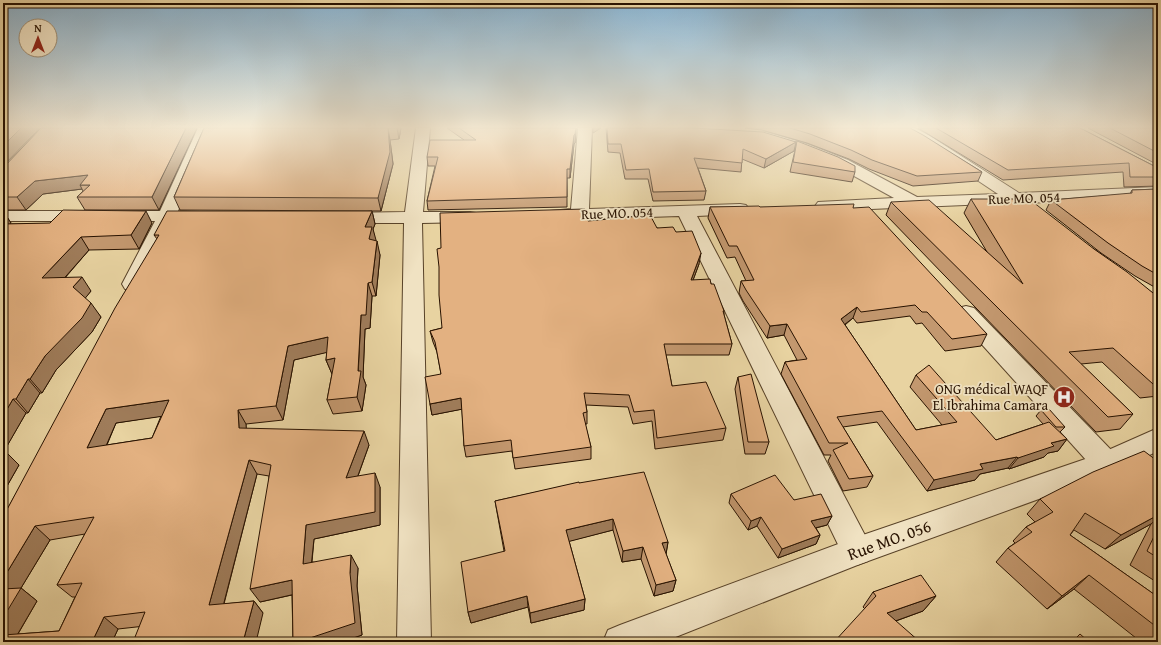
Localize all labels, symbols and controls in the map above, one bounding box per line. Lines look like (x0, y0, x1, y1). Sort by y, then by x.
north arrow (18, 18, 58, 58)
text: N (34, 20, 42, 36)
street label: Rue MO. 054 (988, 187, 1061, 209)
street label: Rue MO. 054 (581, 202, 654, 224)
place label: ONG médical WAQF El Ibrahima Camara (933, 379, 1048, 415)
hospital icon: ONG médical WAQF El Ibrahima Camara (1051, 384, 1077, 410)
street label: Rue MO. 056 (843, 513, 934, 566)

